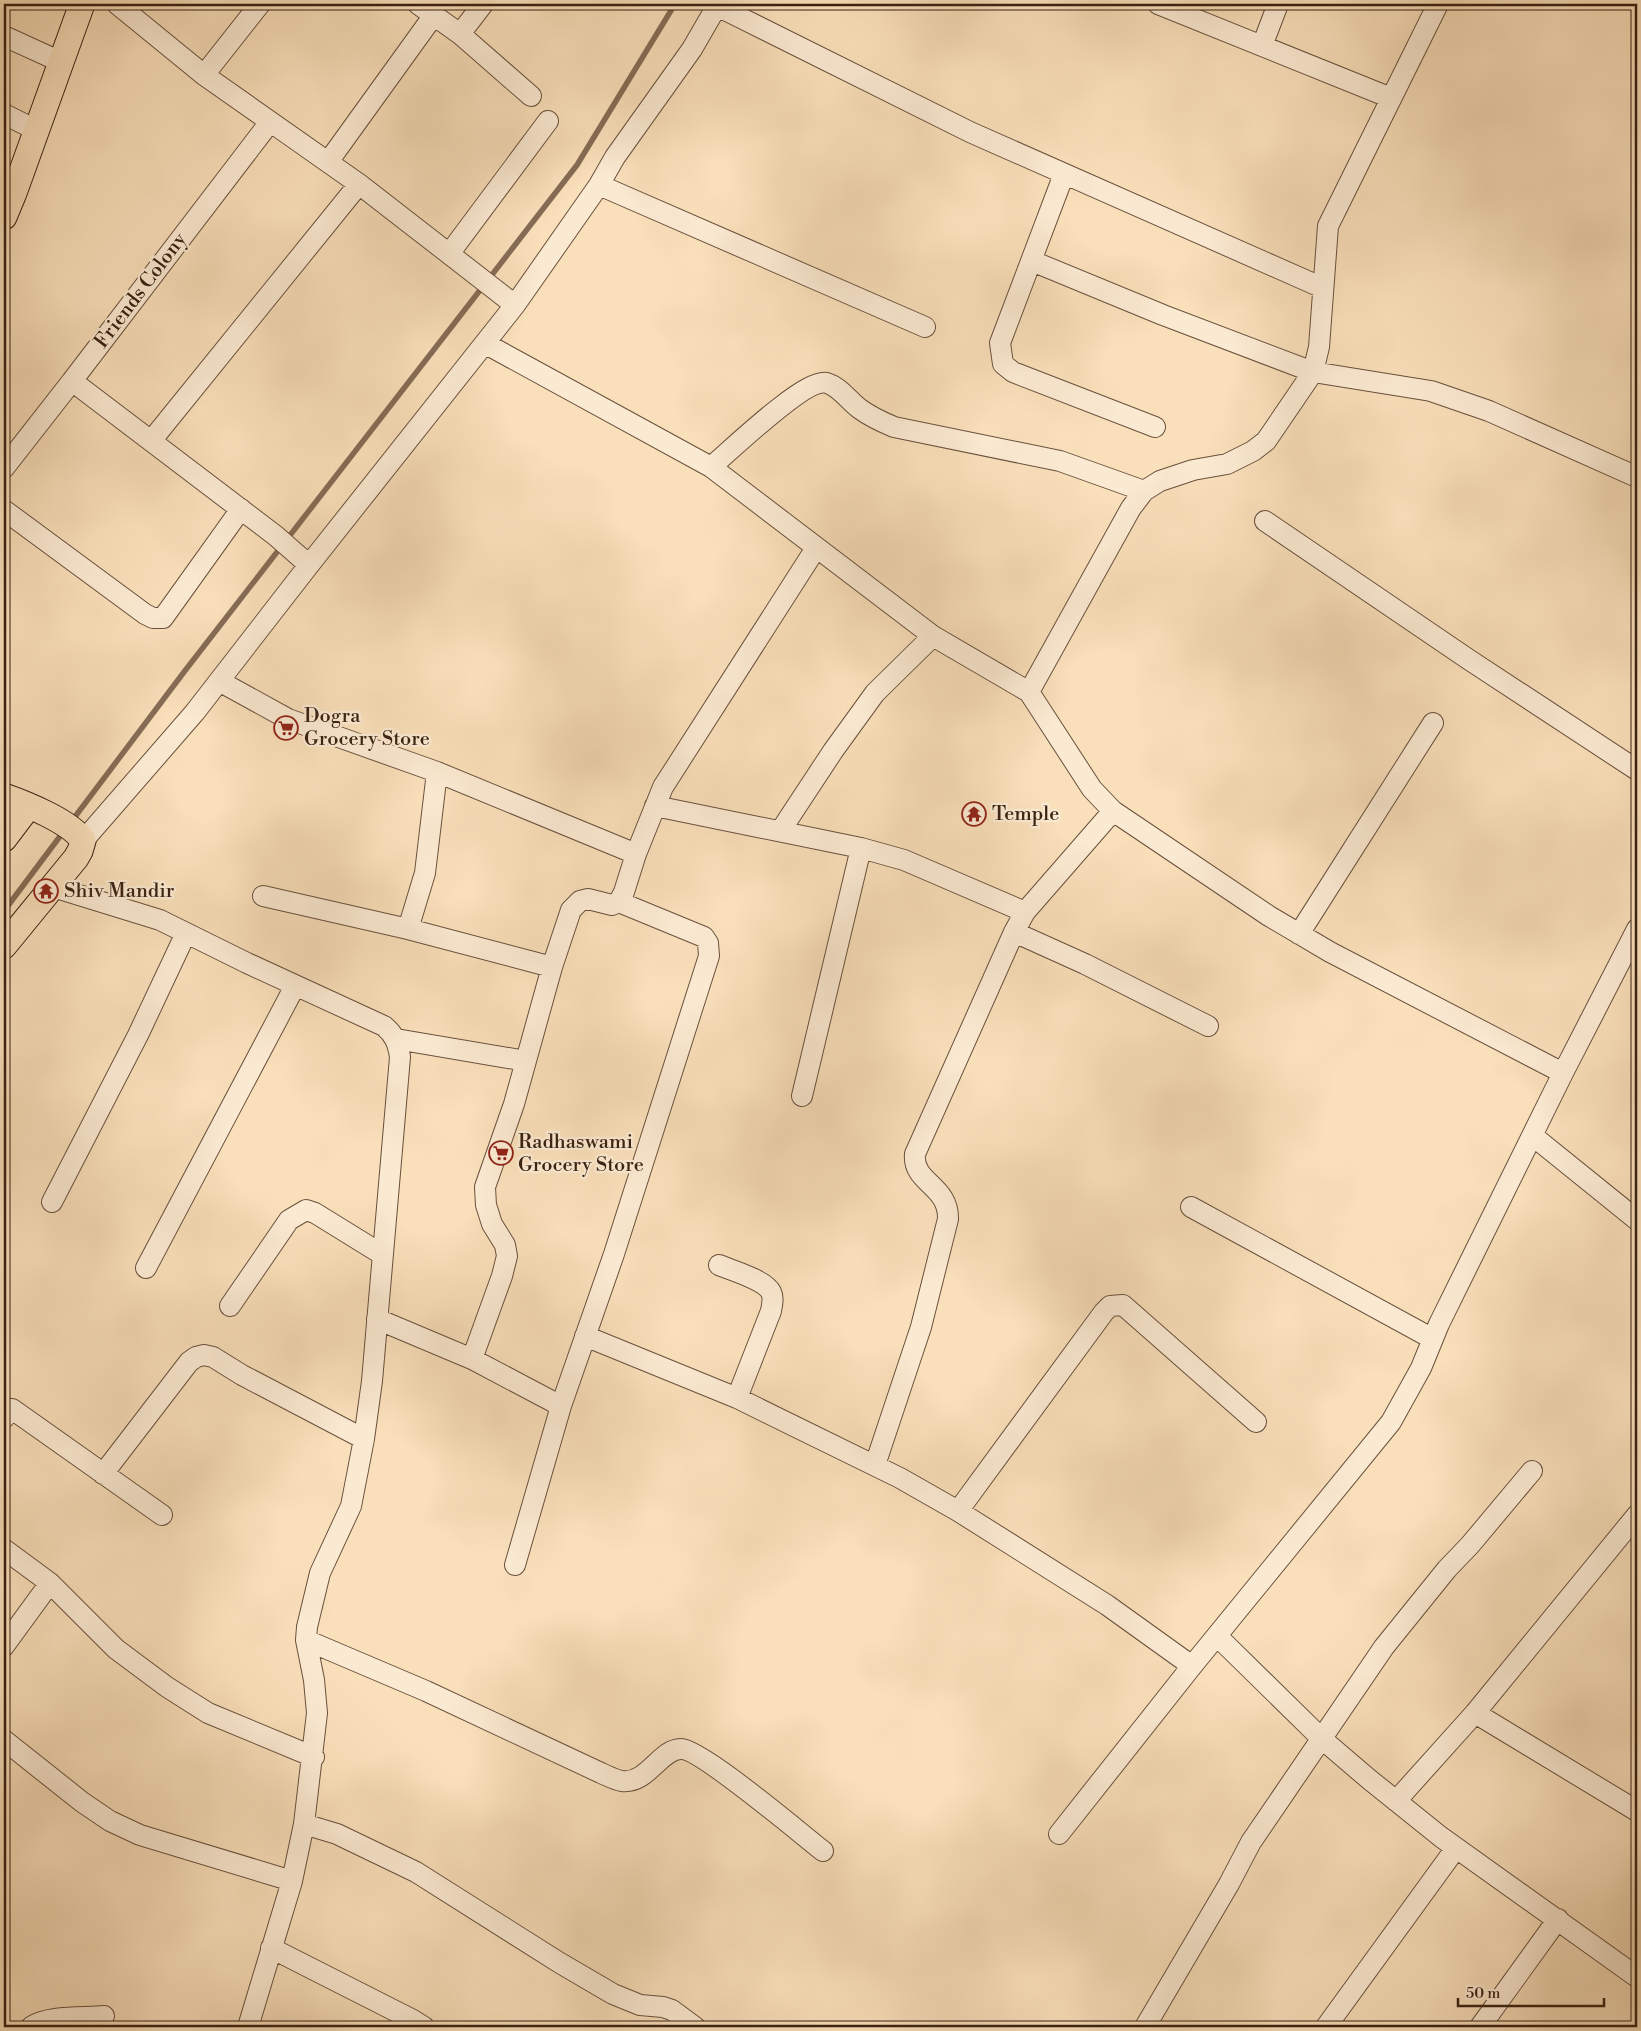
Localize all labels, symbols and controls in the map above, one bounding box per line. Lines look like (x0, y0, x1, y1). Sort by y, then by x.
street label: Friends Colony (89, 228, 193, 354)
place label: Dogra Grocery Store (304, 704, 430, 752)
supermarket icon: Dogra Grocery Store (273, 715, 299, 741)
temple icon: Temple (961, 801, 987, 827)
place label: Temple (992, 802, 1059, 827)
temple icon: Shiv Mandir (33, 878, 59, 904)
place label: Shiv Mandir (64, 879, 175, 904)
place label: Radhaswami Grocery Store (518, 1130, 644, 1178)
supermarket icon: Radhaswami Grocery Store (488, 1140, 514, 1166)
scale bar (1458, 1976, 1605, 2008)
text: 50 m (1466, 1984, 1500, 2003)

